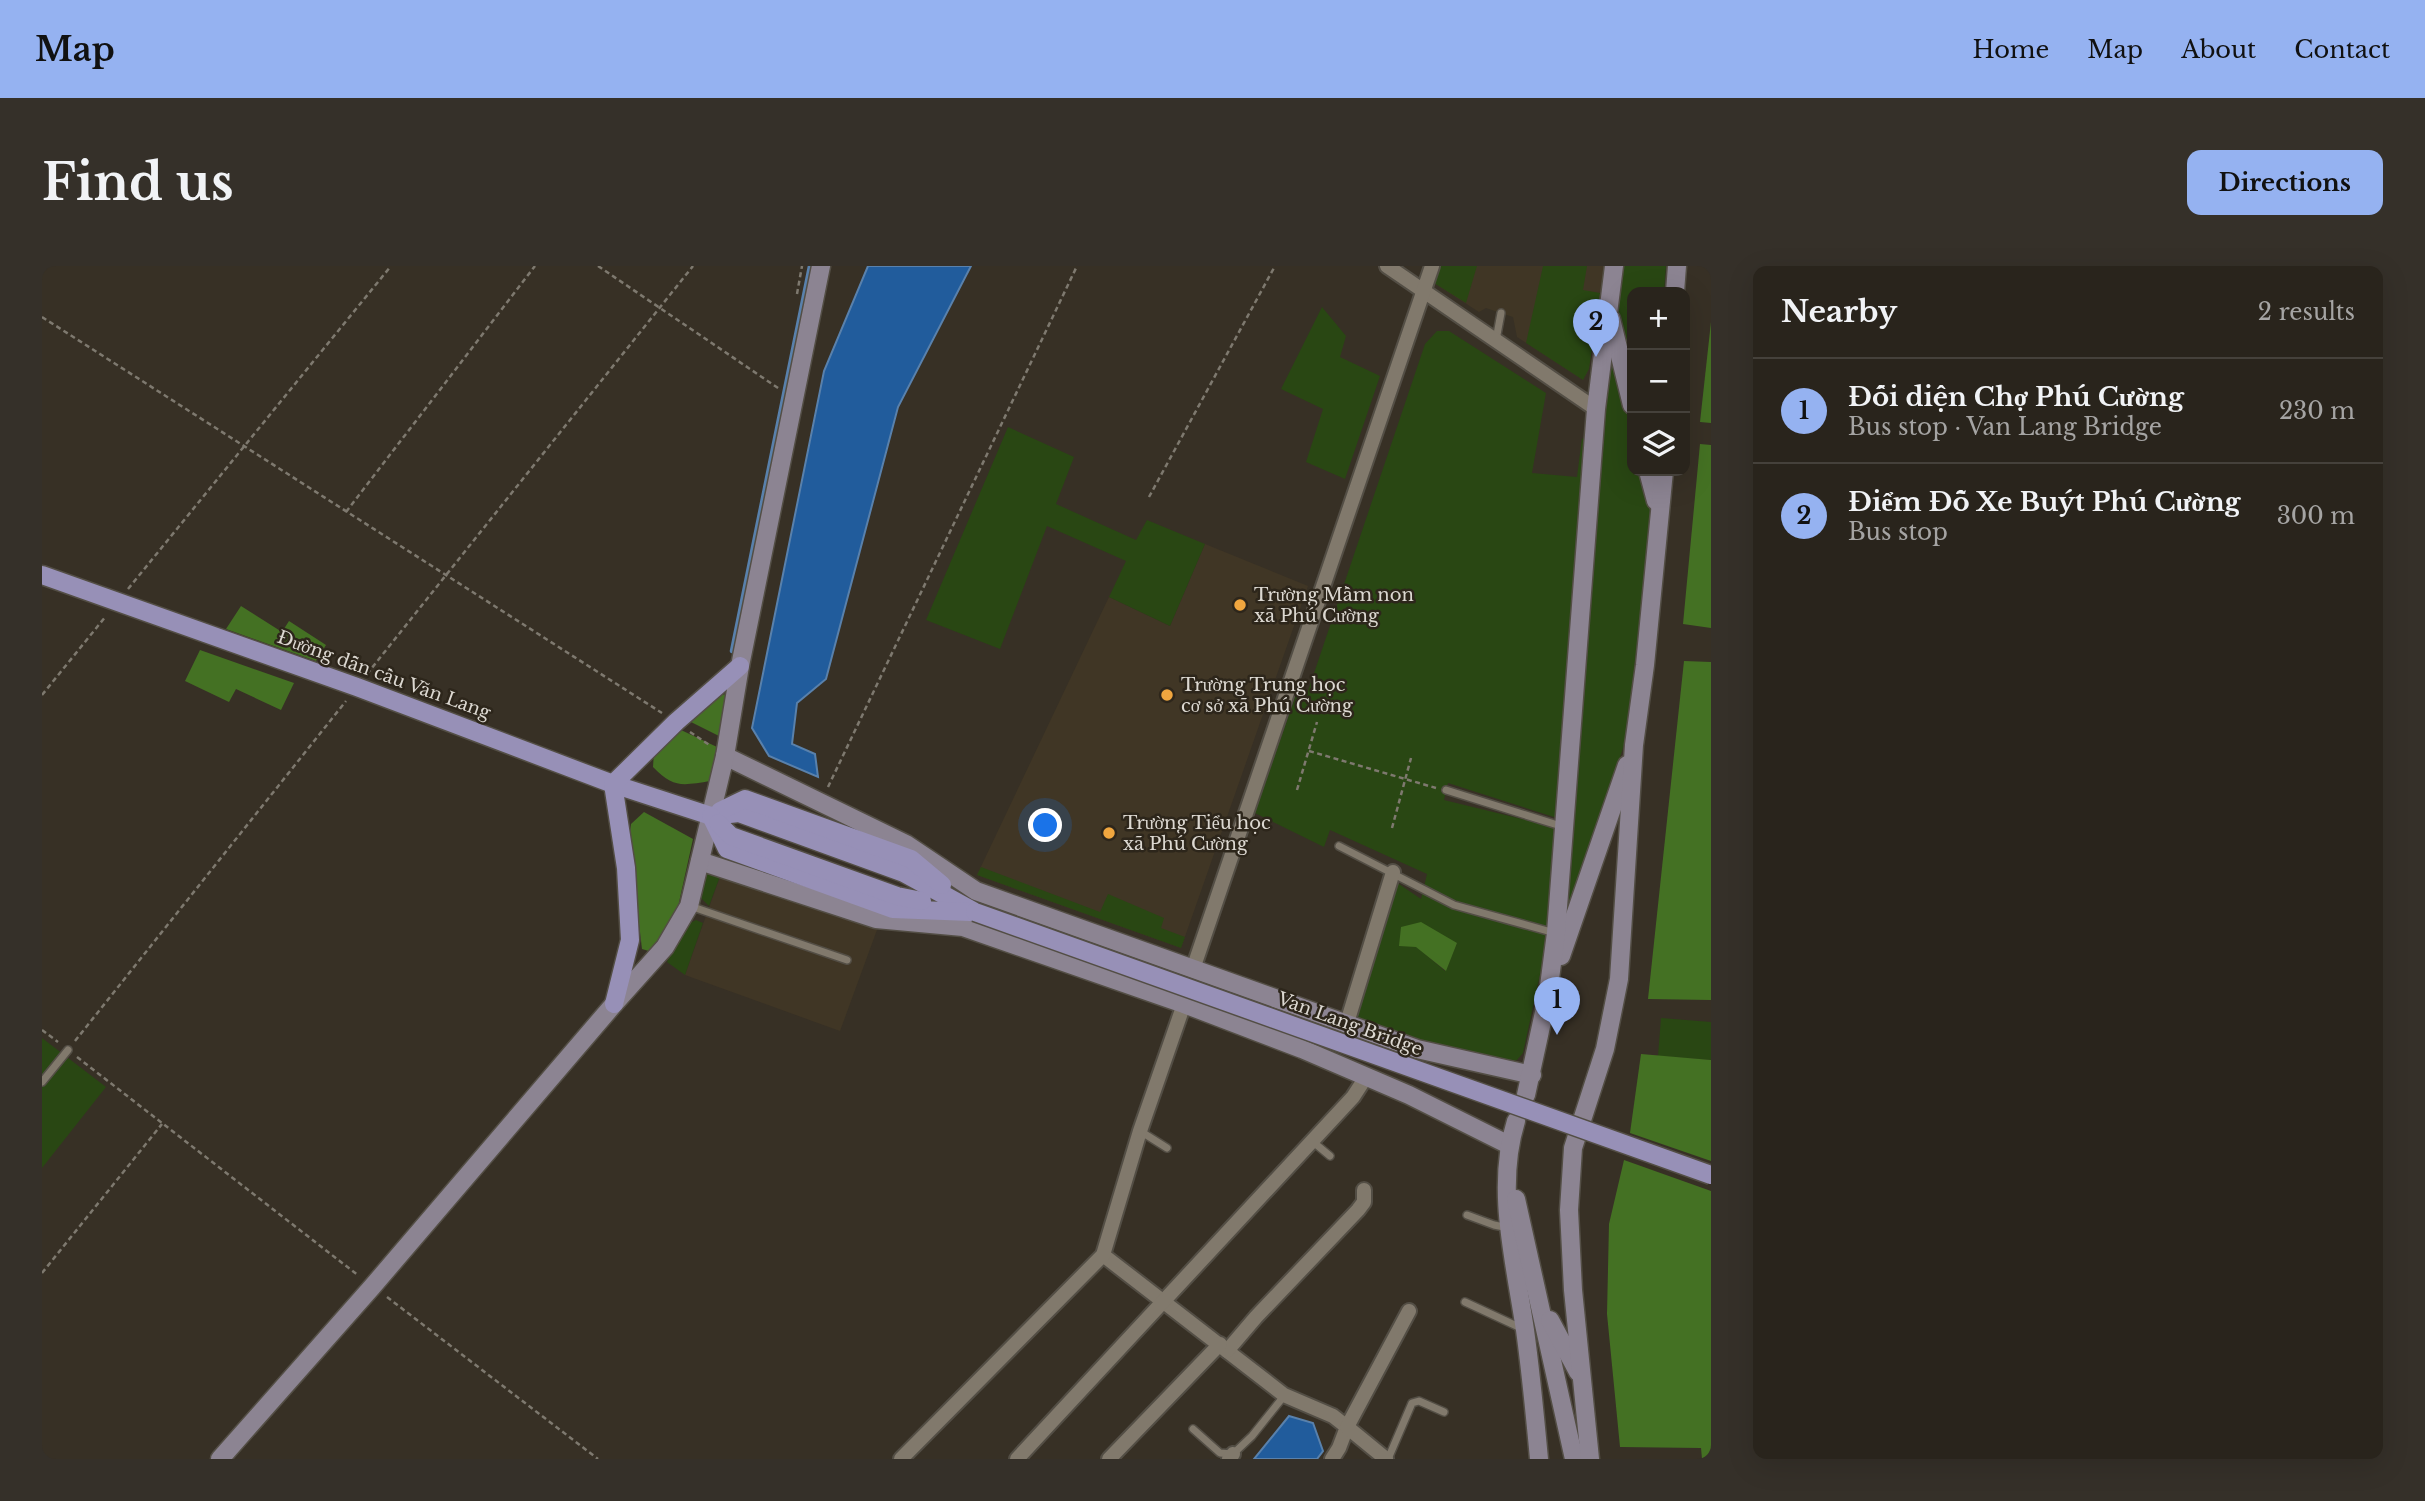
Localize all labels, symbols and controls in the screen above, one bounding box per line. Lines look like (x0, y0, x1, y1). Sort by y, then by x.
text: Map (35, 29, 115, 70)
text: Home (1973, 35, 2049, 64)
text: Map (2087, 35, 2143, 64)
text: About (2181, 35, 2256, 64)
text: Contact (2294, 35, 2390, 64)
button: Directions (2187, 150, 2383, 215)
text: Find us (42, 152, 234, 213)
map controls (1627, 287, 1690, 476)
button: + (1627, 287, 1690, 350)
text: Nearby (1781, 293, 1897, 330)
text: 2 results (2258, 298, 2355, 326)
pin: 2 (1573, 299, 1619, 357)
button: − (1627, 350, 1690, 413)
text: Đối diện Chợ Phú Cường (1848, 381, 2184, 413)
text: 1 (1799, 397, 1809, 425)
text: 230 m (2279, 397, 2355, 425)
button: layers (1627, 413, 1690, 476)
text: Bus stop · Van Lang Bridge (1848, 413, 2162, 441)
text: Điểm Đỗ Xe Buýt Phú Cường (1848, 486, 2240, 518)
text: 2 (1797, 502, 1811, 530)
text: 300 m (2277, 502, 2355, 530)
text: Bus stop (1848, 518, 1948, 546)
place label: Trường Mầm non xã Phú Cường (1254, 584, 1414, 627)
marker: Trường Mầm non xã Phú Cường (1232, 597, 1248, 613)
street label: Đường dẫn cầu Văn Lang (274, 626, 494, 724)
place label: Trường Trung học cơ sở xã Phú Cường (1181, 674, 1353, 717)
marker: Trường Trung học cơ sở xã Phú Cường (1159, 687, 1175, 703)
your location (1028, 808, 1062, 842)
place label: Trường Tiểu học xã Phú Cường (1123, 812, 1271, 855)
marker: Trường Tiểu học xã Phú Cường (1101, 825, 1117, 841)
pin: 1 (1534, 977, 1580, 1035)
street label: Van Lang Bridge (1273, 987, 1426, 1060)

